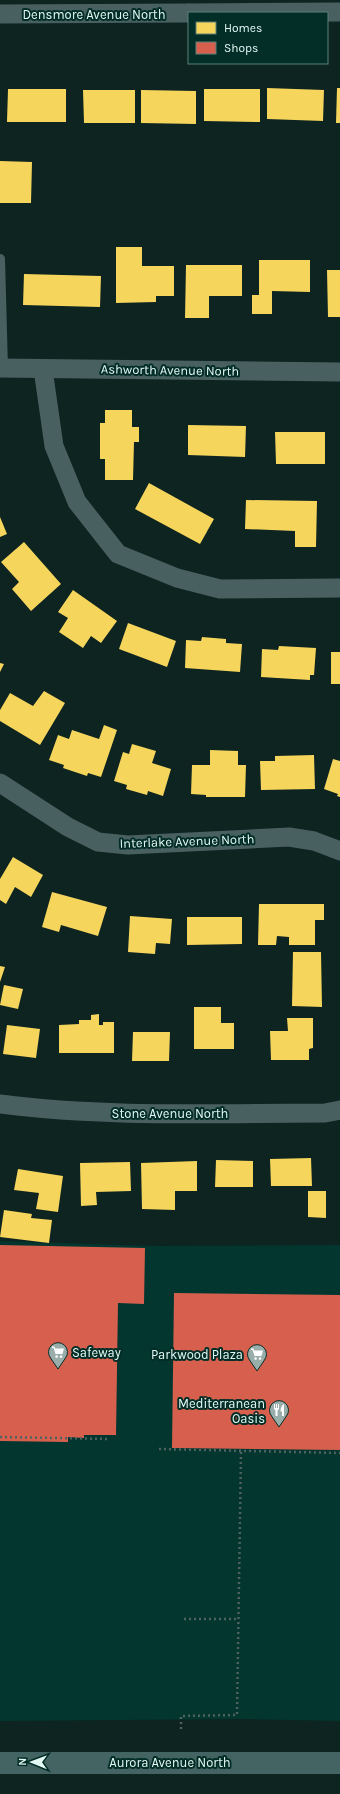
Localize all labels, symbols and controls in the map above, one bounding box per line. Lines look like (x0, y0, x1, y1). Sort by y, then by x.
street label: Densmore Avenue North (23, 7, 165, 22)
legend (188, 12, 328, 64)
text: Homes (224, 21, 262, 35)
text: Shops (224, 41, 258, 55)
street label: Ashworth Avenue North (101, 361, 239, 379)
street label: Interlake Avenue North (119, 831, 255, 851)
street label: Stone Avenue North (112, 1106, 228, 1121)
supermarket icon: Safeway (47, 1341, 69, 1369)
supermarket icon: Parkwood Plaza (246, 1343, 268, 1371)
place label: Safeway (72, 1345, 121, 1360)
place label: Parkwood Plaza (151, 1347, 243, 1362)
place label: Mediterranean Oasis (178, 1396, 265, 1426)
restaurant icon: Mediterranean Oasis (268, 1399, 290, 1427)
north arrow (12, 1742, 52, 1782)
street label: Aurora Avenue North (109, 1755, 231, 1770)
text: N (16, 1758, 29, 1766)

